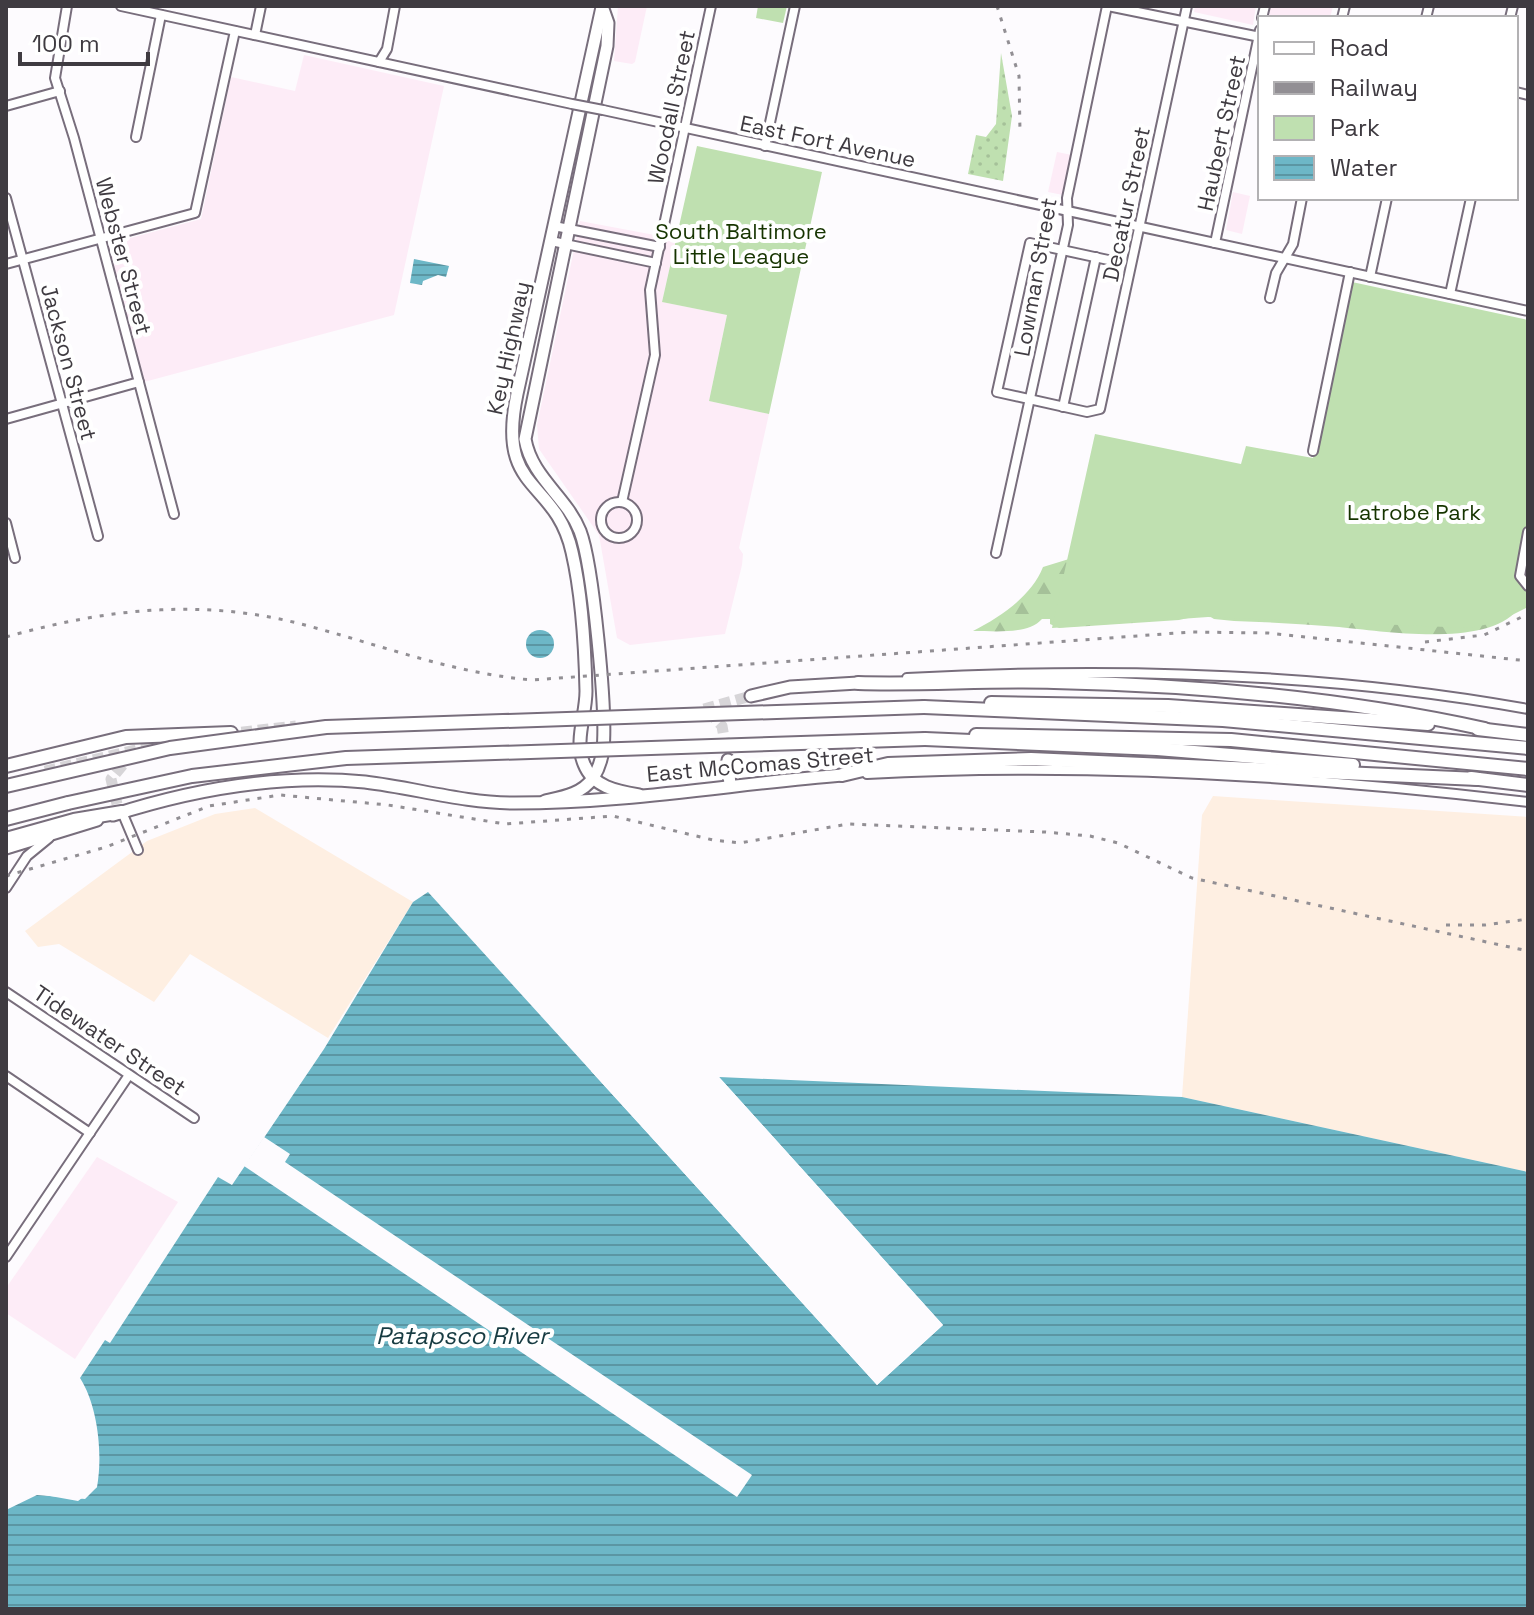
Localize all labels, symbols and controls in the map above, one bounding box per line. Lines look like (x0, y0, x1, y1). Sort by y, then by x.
scale bar (20, 16, 148, 66)
legend (1258, 16, 1518, 200)
street label: Woodall Street (641, 27, 701, 187)
text: 100 m (32, 28, 100, 59)
text: Road (1330, 32, 1389, 63)
street label: Haubert Street (1191, 52, 1251, 214)
text: Railway (1330, 72, 1418, 103)
street label: East Fort Avenue (738, 109, 918, 173)
text: Park (1330, 112, 1380, 143)
street label: Decatur Street (1096, 124, 1156, 284)
text: Water (1330, 152, 1398, 183)
street label: Webster Street (90, 174, 158, 338)
street label: Lowman Street (1007, 195, 1063, 359)
park label: South Baltimore Little League (655, 217, 827, 270)
street label: Key Highway (480, 279, 536, 417)
street label: Jackson Street (35, 281, 103, 443)
park label: Latrobe Park (1347, 498, 1481, 526)
street label: East McComas Street (645, 740, 875, 788)
street label: Tidewater Street (28, 979, 192, 1101)
water label: Patapsco River (376, 1320, 551, 1351)

